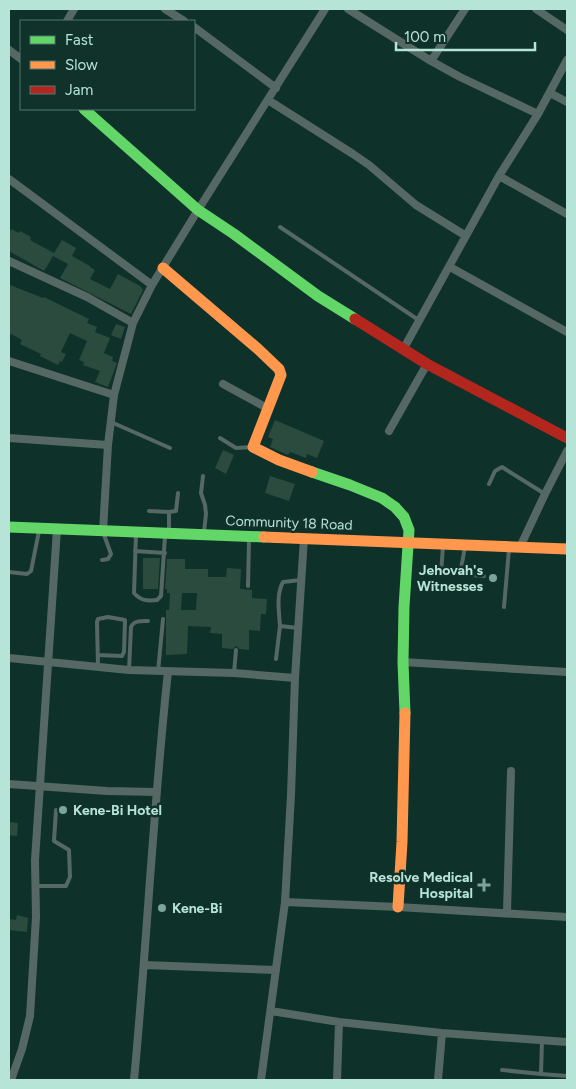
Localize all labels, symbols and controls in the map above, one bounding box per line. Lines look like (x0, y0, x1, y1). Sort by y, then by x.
legend (20, 20, 195, 110)
scale bar (396, 20, 535, 52)
text: 100 m (404, 28, 446, 46)
text: Fast (65, 31, 94, 49)
text: Slow (65, 56, 98, 74)
text: Jam (65, 81, 93, 99)
street label: Community 18 Road (225, 512, 353, 534)
place label: Jehovah's Witnesses (417, 562, 483, 595)
marker: Jehovah's Witnesses (487, 572, 499, 584)
place label: Kene-Bi Hotel (73, 802, 162, 819)
marker: Kene-Bi Hotel (57, 804, 69, 816)
place label: Resolve Medical Hospital (369, 869, 473, 902)
marker: Resolve Medical Hospital (477, 878, 491, 892)
place label: Kene-Bi (172, 900, 222, 917)
marker: Kene-Bi (156, 902, 168, 914)

